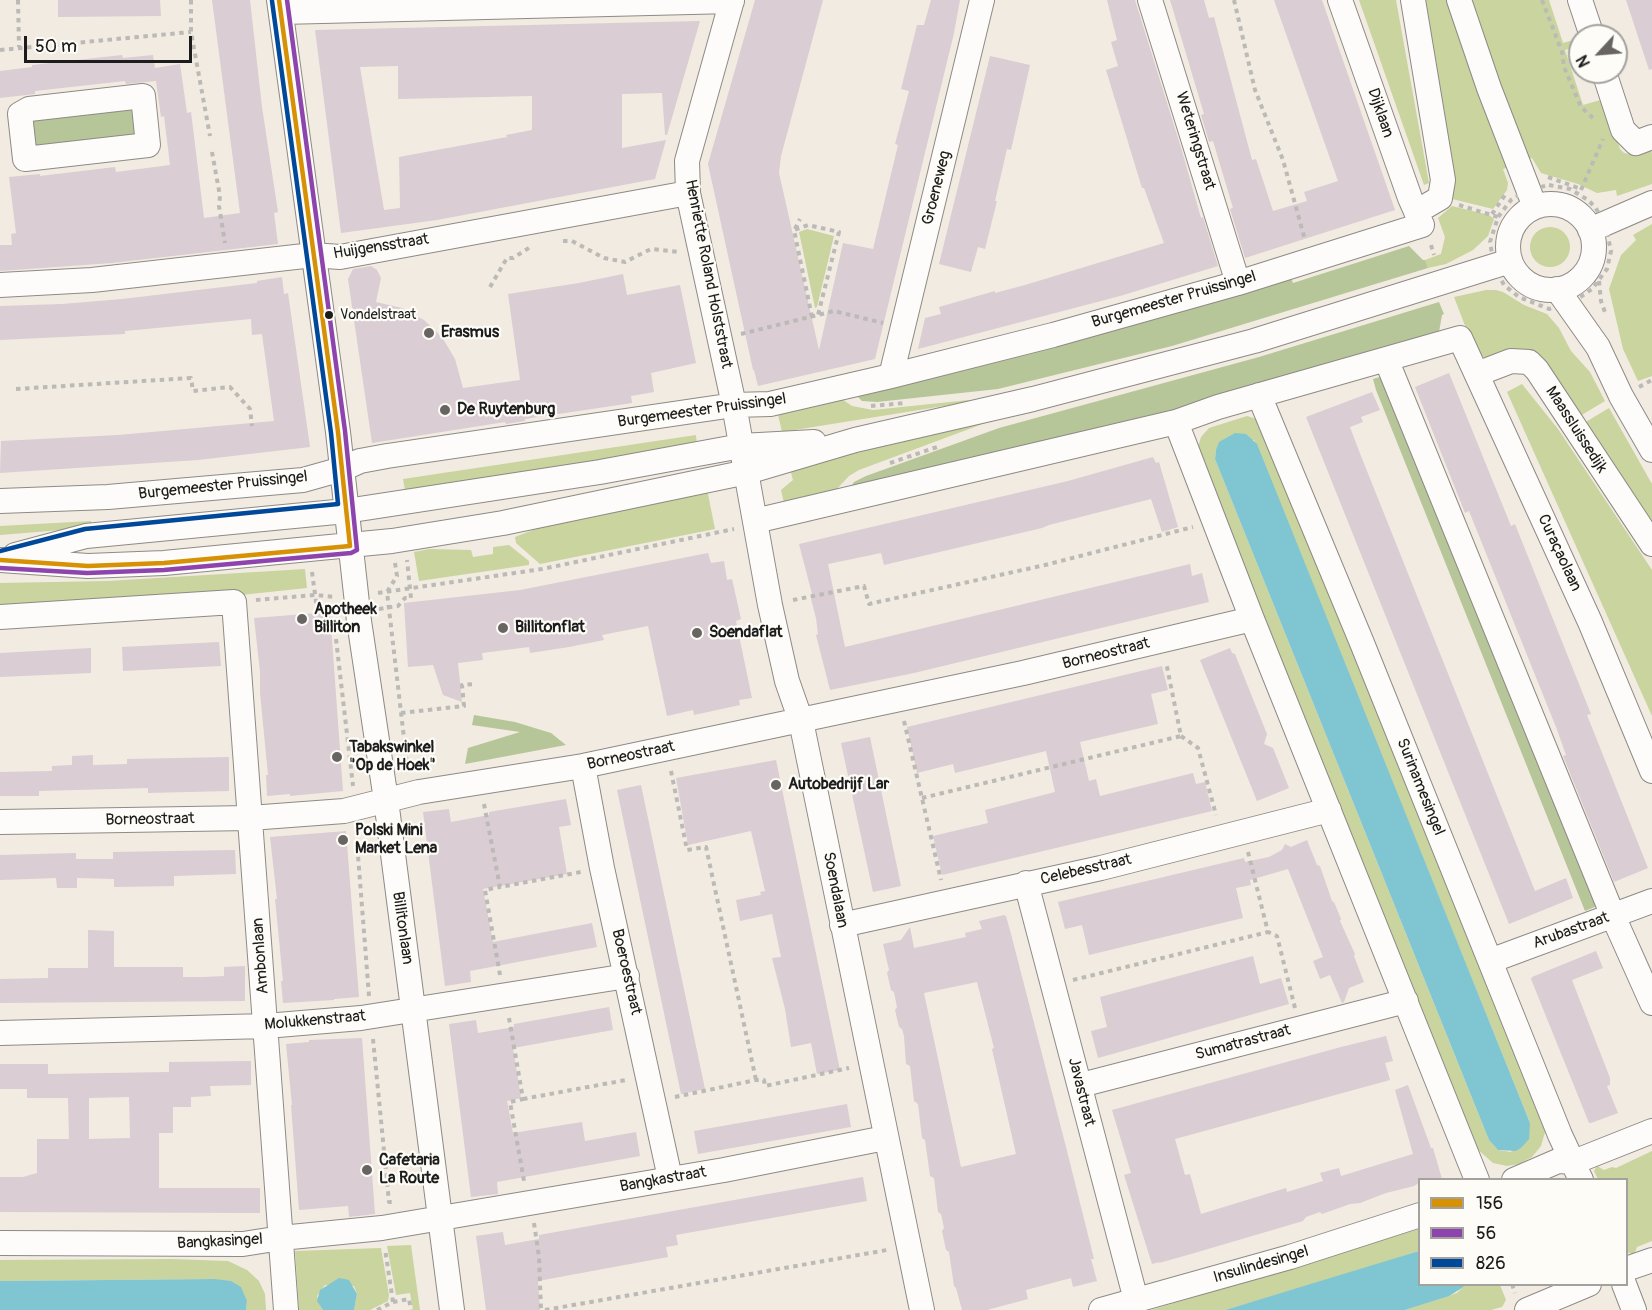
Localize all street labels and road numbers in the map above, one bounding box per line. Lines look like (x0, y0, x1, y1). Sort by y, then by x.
street label: Dijklaan (1363, 86, 1397, 140)
street label: Weteringstraat (1171, 90, 1219, 192)
street label: Groeneweg (919, 149, 955, 227)
street label: Henriette Roland Holststraat (680, 178, 736, 370)
street label: Huijgensstraat (332, 230, 430, 264)
street label: Burgemeester Pruissingel (1090, 267, 1258, 333)
street label: Maassluissedijk (1541, 383, 1611, 477)
street label: Burgemeester Pruissingel (616, 390, 788, 432)
street label: Burgemeester Pruissingel (137, 468, 309, 504)
street label: Curaçaolaan (1533, 511, 1585, 595)
street label: Borneostraat (1060, 634, 1152, 674)
street label: Surinamesingel (1392, 736, 1448, 838)
street label: Borneostraat (585, 737, 677, 775)
street label: Borneostraat (105, 810, 195, 830)
street label: Soendalaan (818, 850, 852, 930)
street label: Celebesstraat (1039, 850, 1133, 890)
street label: Billitonlaan (387, 890, 417, 966)
street label: Arubastraat (1530, 908, 1612, 954)
street label: Ambonlaan (249, 917, 273, 995)
street label: Boeroestraat (607, 927, 645, 1017)
street label: Molukkenstraat (263, 1007, 367, 1035)
street label: Sumatrastraat (1193, 1021, 1293, 1065)
street label: Javastraat (1063, 1056, 1099, 1128)
street label: Bangkastraat (618, 1163, 708, 1197)
street label: Bangkasingel (177, 1230, 263, 1254)
street label: Insulindesingel (1211, 1242, 1311, 1288)

